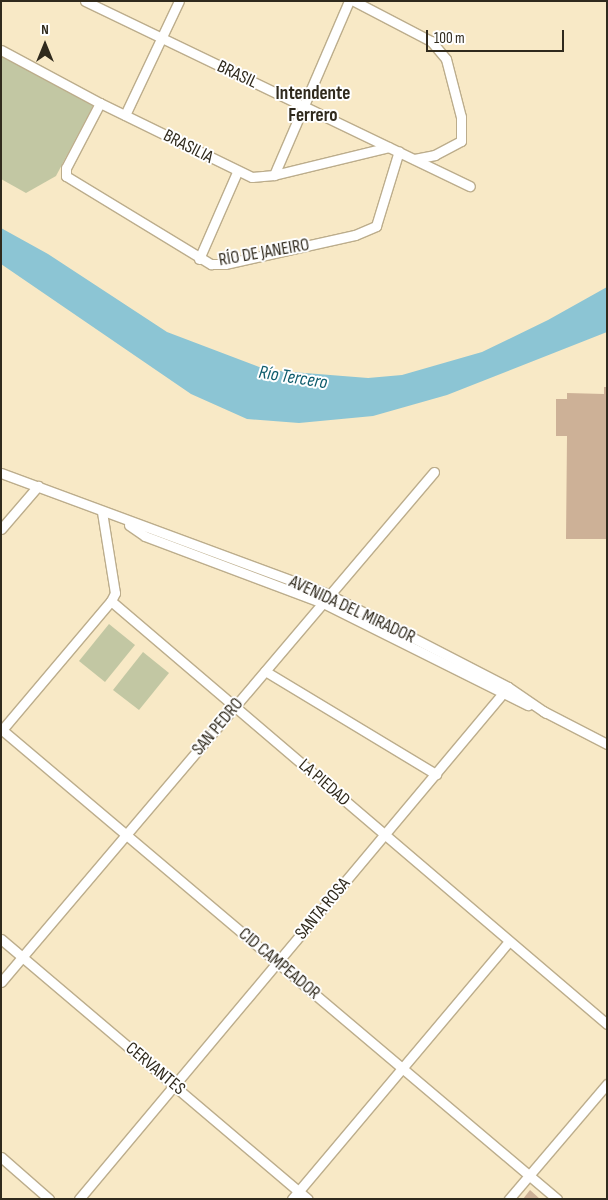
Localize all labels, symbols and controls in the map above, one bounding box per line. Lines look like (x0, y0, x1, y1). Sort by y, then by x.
north arrow (20, 20, 70, 70)
scale bar (428, 20, 566, 52)
text: N (41, 21, 49, 38)
text: 100 m (434, 29, 465, 48)
street label: BRASIL (213, 56, 261, 94)
district label: Intendente Ferrero (276, 83, 350, 127)
street label: BRASILIA (159, 125, 217, 169)
street label: RÍO DE JANEIRO (217, 234, 311, 272)
water label: Río Tercero (257, 361, 329, 395)
street label: AVENIDA DEL MIRADOR (285, 571, 419, 649)
street label: SAN PEDRO (188, 694, 248, 760)
street label: LA PIEDAD (294, 755, 354, 811)
street label: SANTA ROSA (291, 874, 355, 944)
street label: CID CAMPEADOR (234, 924, 324, 1004)
street label: CERVANTES (121, 1038, 189, 1100)

